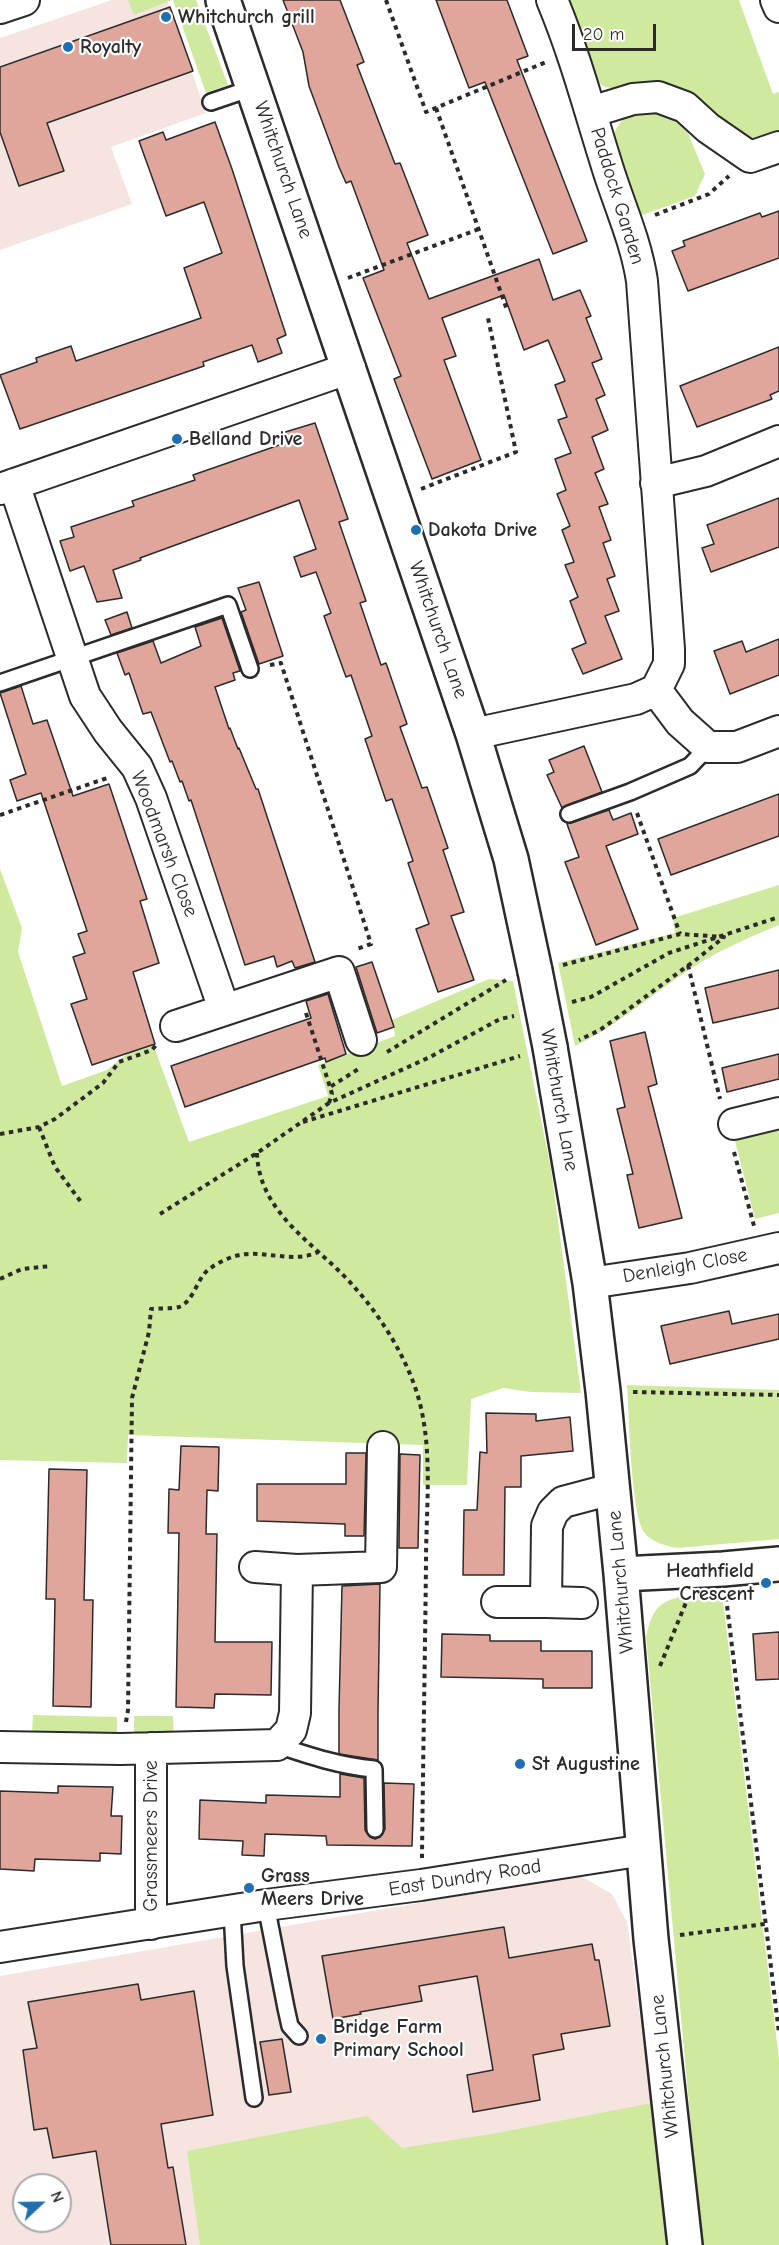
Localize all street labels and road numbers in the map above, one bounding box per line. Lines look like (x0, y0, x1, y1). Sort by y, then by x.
street label: Whitchurch Lane (248, 98, 318, 242)
street label: Paddock Garden (585, 125, 649, 267)
street label: Whitchurch Lane (403, 558, 473, 702)
street label: Woodmarsh Close (125, 768, 203, 920)
street label: Whitchurch Lane (535, 1027, 583, 1173)
street label: Denleigh Close (621, 1243, 749, 1289)
street label: Whitchurch Lane (603, 1509, 639, 1655)
street label: Grassmeers Drive (139, 1760, 163, 1912)
street label: East Dundry Road (387, 1854, 543, 1902)
street label: Whitchurch Lane (646, 1993, 684, 2139)

